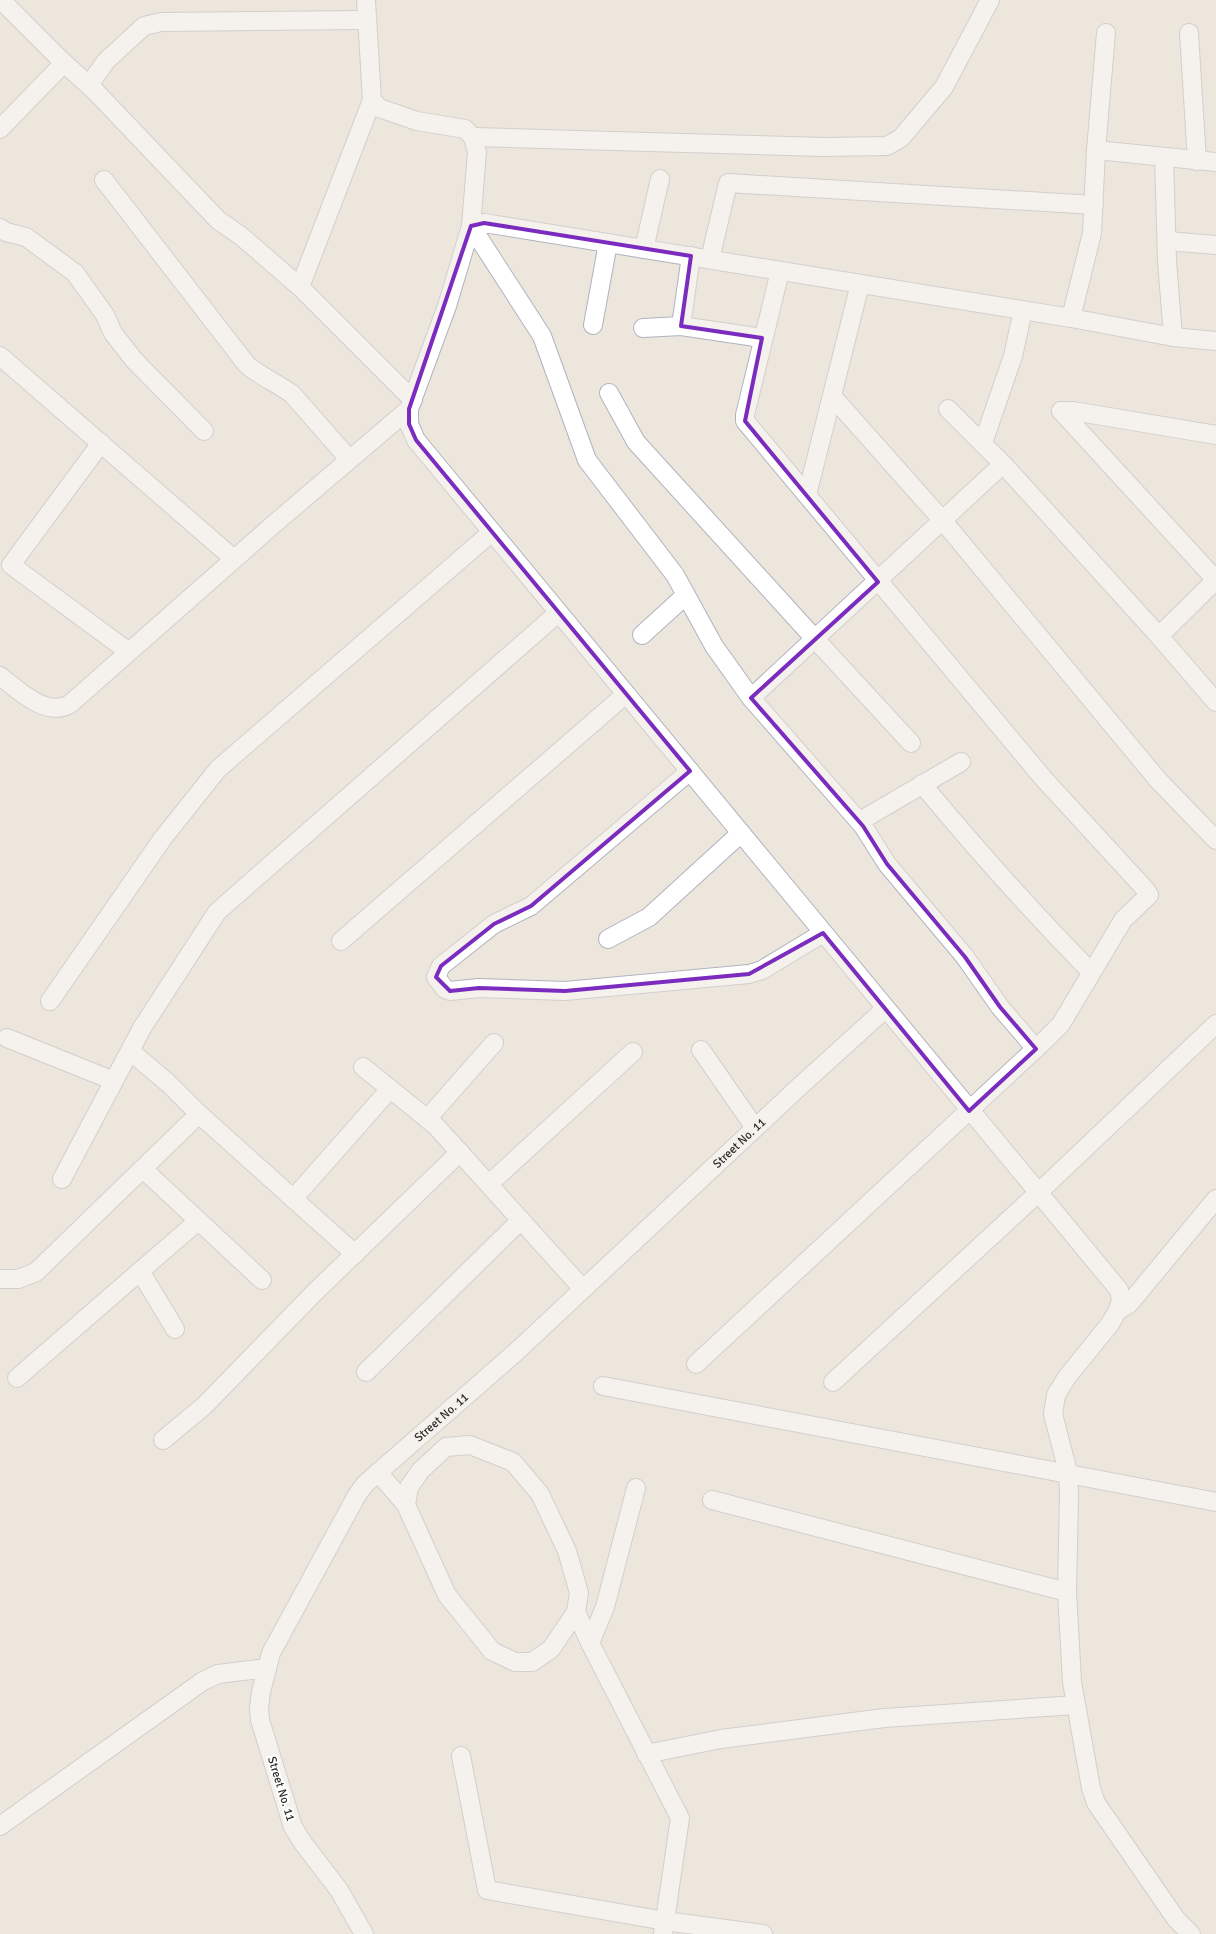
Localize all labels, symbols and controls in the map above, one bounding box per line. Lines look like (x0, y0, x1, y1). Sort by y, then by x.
street label: Street No. 11 (710, 1115, 769, 1171)
street label: Street No. 11 (411, 1390, 472, 1445)
street label: Street No. 11 (264, 1755, 298, 1823)

